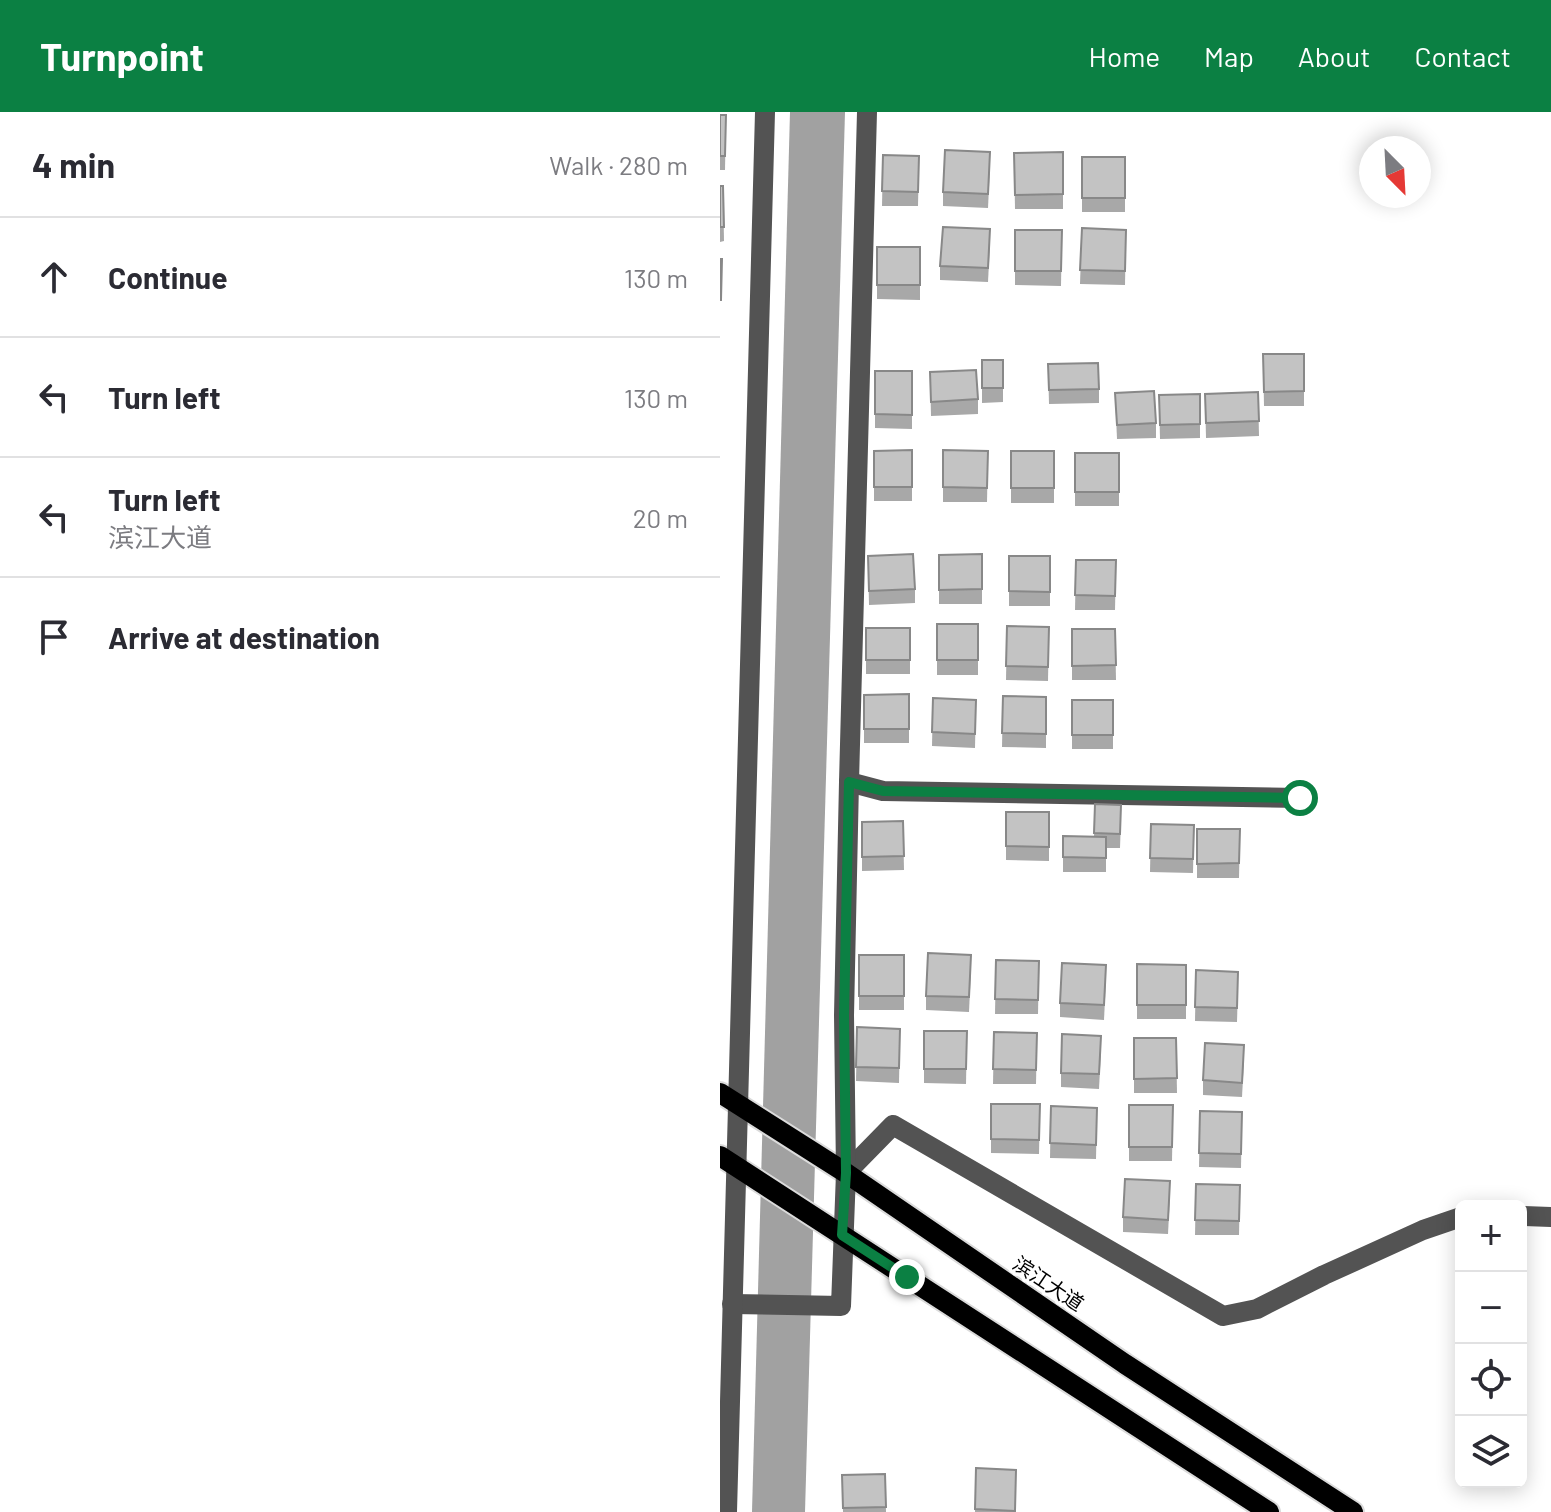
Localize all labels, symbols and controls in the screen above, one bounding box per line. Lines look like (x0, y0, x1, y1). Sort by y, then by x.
text: Turnpoint (40, 33, 204, 79)
text: Home (1089, 39, 1160, 73)
text: Map (1204, 39, 1254, 73)
text: About (1298, 39, 1370, 73)
text: Contact (1414, 39, 1511, 73)
north arrow (1359, 136, 1431, 208)
text: 4 min (32, 144, 115, 185)
text: Walk · 280 m (549, 149, 688, 180)
icon: ahead (32, 255, 76, 299)
text: Continue (108, 259, 228, 295)
text: 130 m (624, 262, 688, 293)
icon: left (32, 375, 76, 419)
text: Turn left (108, 379, 221, 415)
text: 130 m (624, 382, 688, 413)
text: Turn left (108, 481, 221, 517)
icon: left (32, 495, 76, 539)
text: 20 m (633, 502, 688, 533)
text: 滨江大道 (108, 521, 212, 552)
icon: arrive (32, 615, 76, 659)
text: Arrive at destination (108, 619, 380, 655)
route start (1282, 780, 1318, 816)
map controls (1455, 1200, 1527, 1488)
button: + (1455, 1200, 1527, 1272)
street label: 滨江大道 (1009, 1251, 1089, 1315)
route end (889, 1259, 925, 1295)
button: − (1455, 1272, 1527, 1344)
button: locate (1455, 1344, 1527, 1416)
button: layers (1455, 1416, 1527, 1488)

